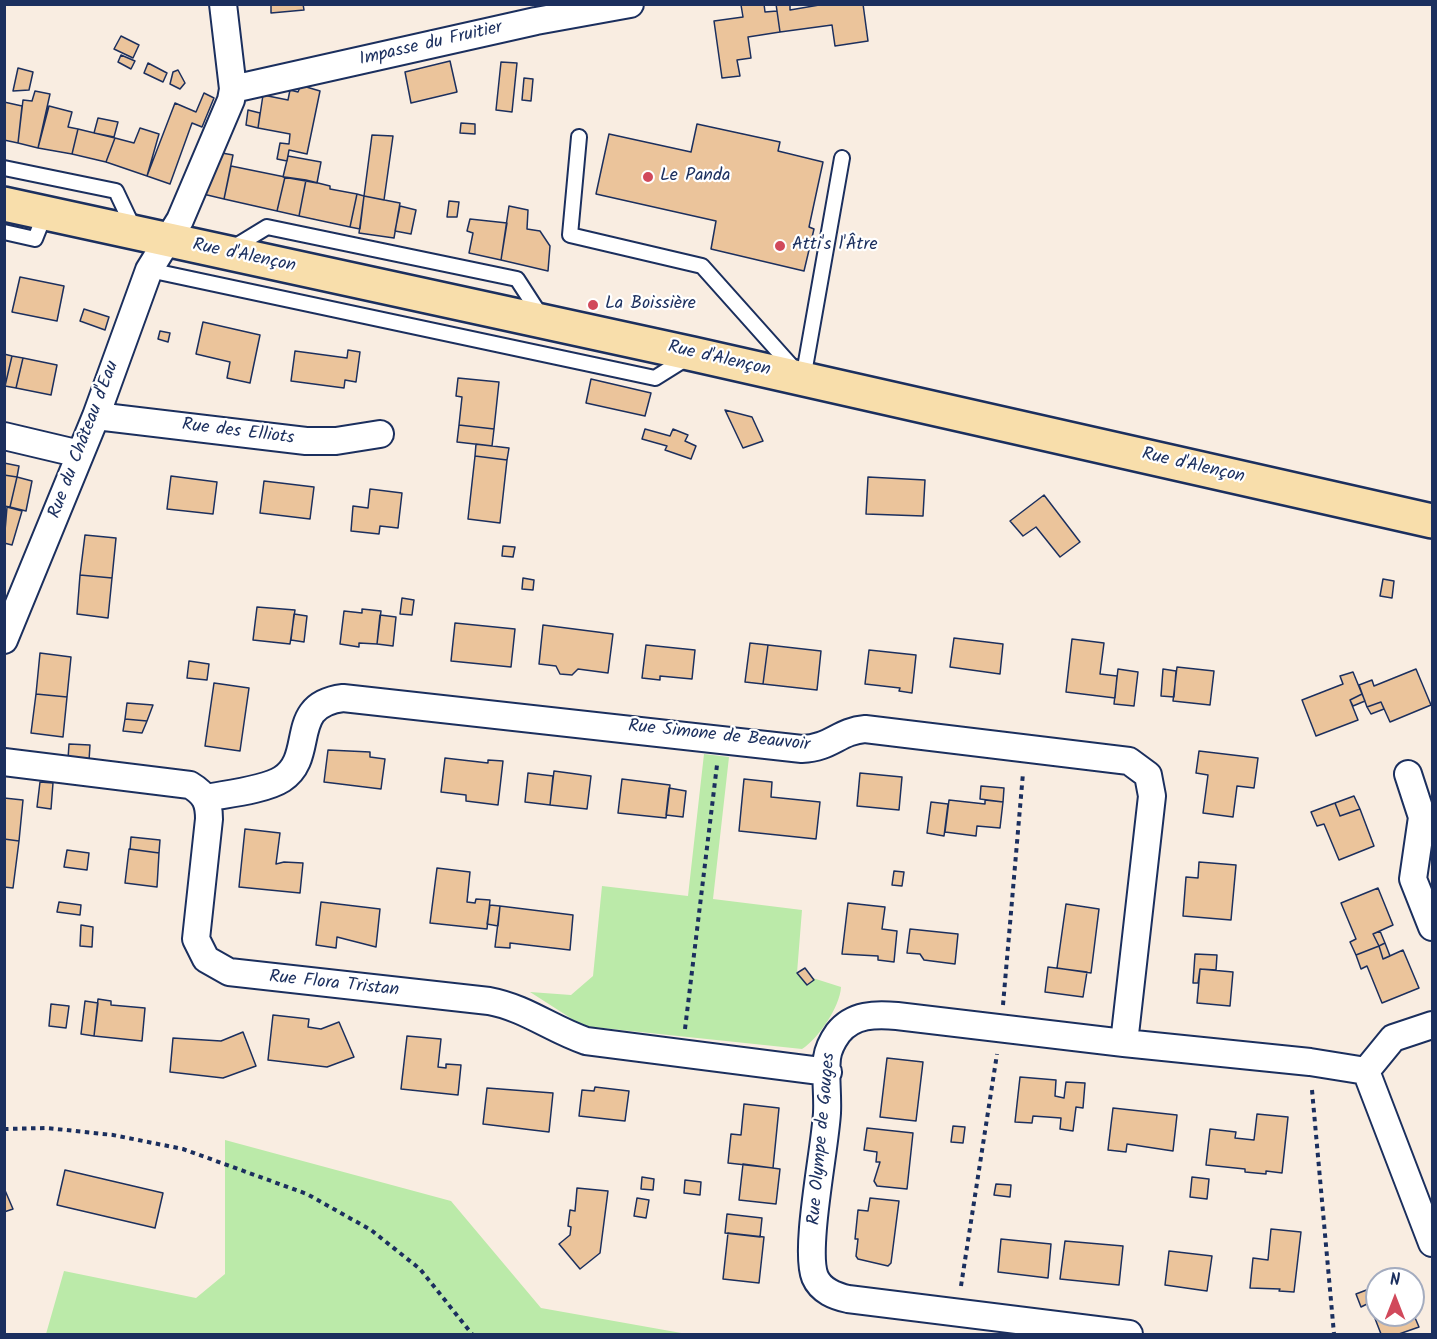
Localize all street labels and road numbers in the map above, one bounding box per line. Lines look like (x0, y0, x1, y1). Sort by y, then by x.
street label: Impasse du Fruitier (357, 18, 505, 72)
street label: Rue d'Alençon (190, 236, 298, 278)
street label: Rue d'Alençon (665, 338, 773, 382)
street label: Rue du Château d'Eau (45, 358, 125, 522)
street label: Rue des Elliots (181, 415, 295, 451)
street label: Rue d'Alençon (1139, 445, 1247, 489)
street label: Rue Simone de Beauvoir (627, 717, 811, 757)
street label: Rue Flora Tristan (268, 967, 400, 1003)
street label: Rue Olympe de Gouges (805, 1052, 841, 1226)

